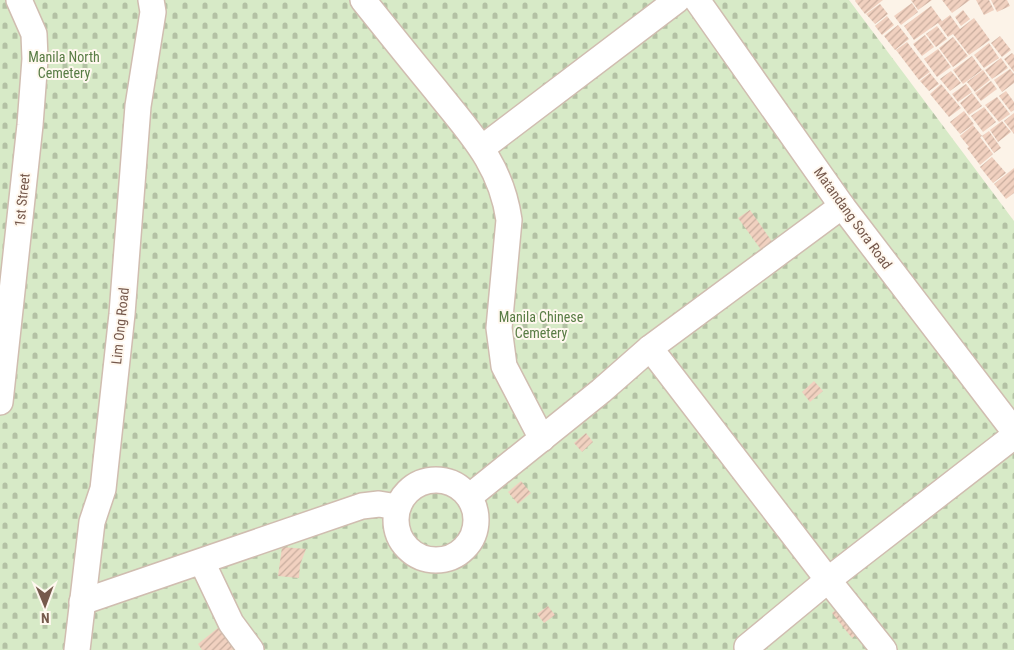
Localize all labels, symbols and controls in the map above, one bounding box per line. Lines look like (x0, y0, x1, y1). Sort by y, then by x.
park label: Manila North Cemetery (28, 49, 100, 81)
street label: Matandang Sora Road (811, 164, 895, 272)
street label: 1st Street (11, 173, 33, 227)
street label: Lim Ong Road (108, 287, 132, 365)
park label: Manila Chinese Cemetery (499, 309, 584, 341)
north arrow (20, 580, 70, 630)
text: N (41, 610, 50, 626)

